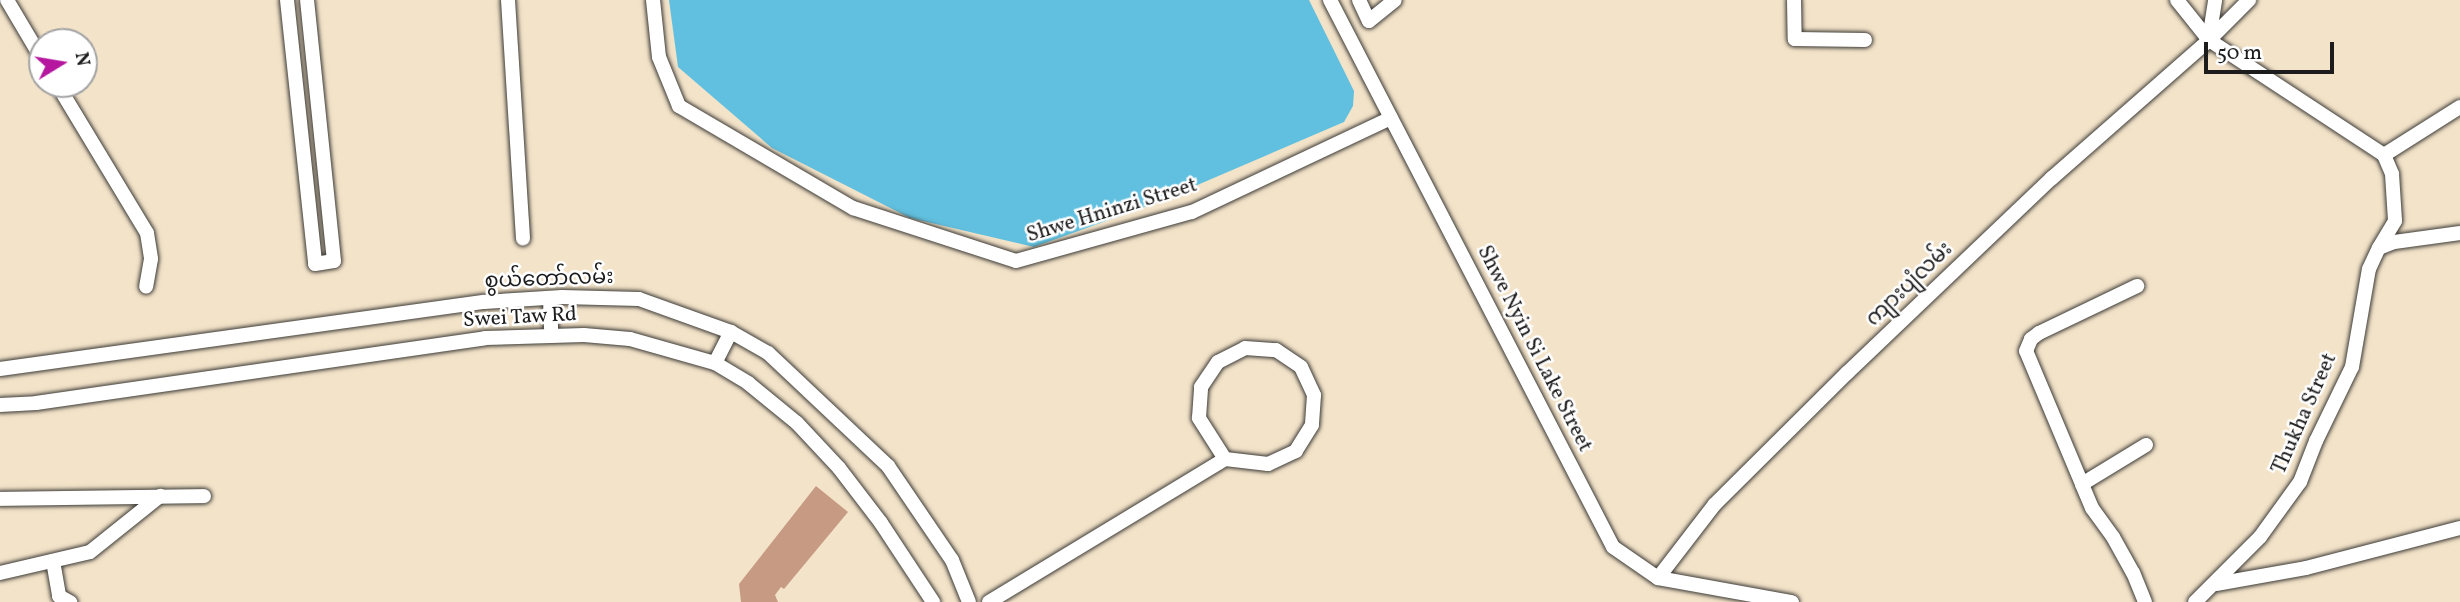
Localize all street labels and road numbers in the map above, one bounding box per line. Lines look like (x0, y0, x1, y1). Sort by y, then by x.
street label: Shwe Hninzi Street (1024, 173, 1200, 249)
street label: ကျားပျံလမ်း (1861, 238, 1959, 332)
street label: Shwe Nyin Si Lake Street (1471, 242, 1597, 456)
street label: စွယ်တော်လမ်း (484, 265, 614, 295)
street label: Swei Taw Rd (462, 302, 578, 334)
street label: Thukha Street (2267, 350, 2343, 478)

